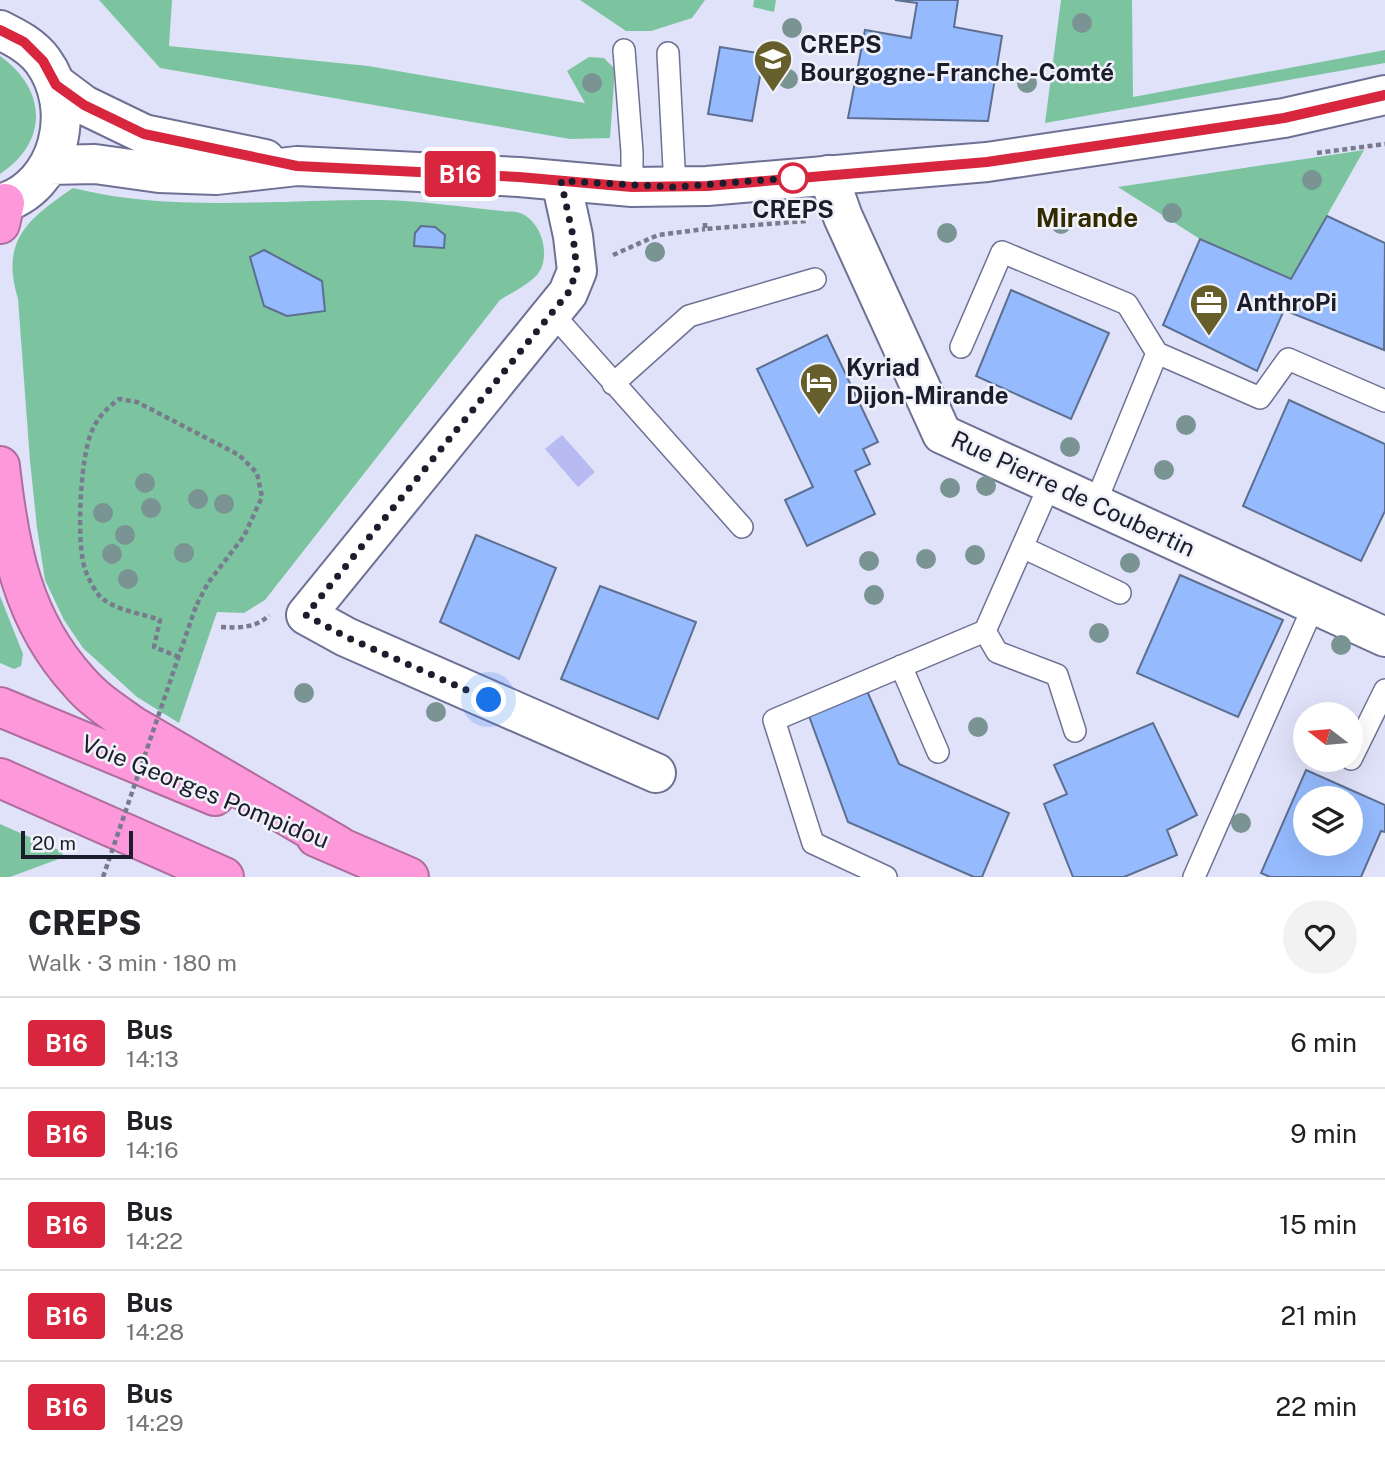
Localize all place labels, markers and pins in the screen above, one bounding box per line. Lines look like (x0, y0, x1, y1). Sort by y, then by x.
place label: CREPS Bourgogne-Franche-Comté (800, 30, 1114, 86)
school or university icon: CREPS Bourgogne-Franche-Comté (752, 38, 794, 93)
marker: CREPS (778, 163, 808, 193)
place label: CREPS (752, 195, 834, 223)
office icon: AnthroPi (1188, 282, 1230, 337)
place label: AnthroPi (1236, 288, 1337, 316)
place label: Kyriad Dijon-Mirande (846, 353, 1008, 409)
hotel icon: Kyriad Dijon-Mirande (798, 361, 840, 416)

